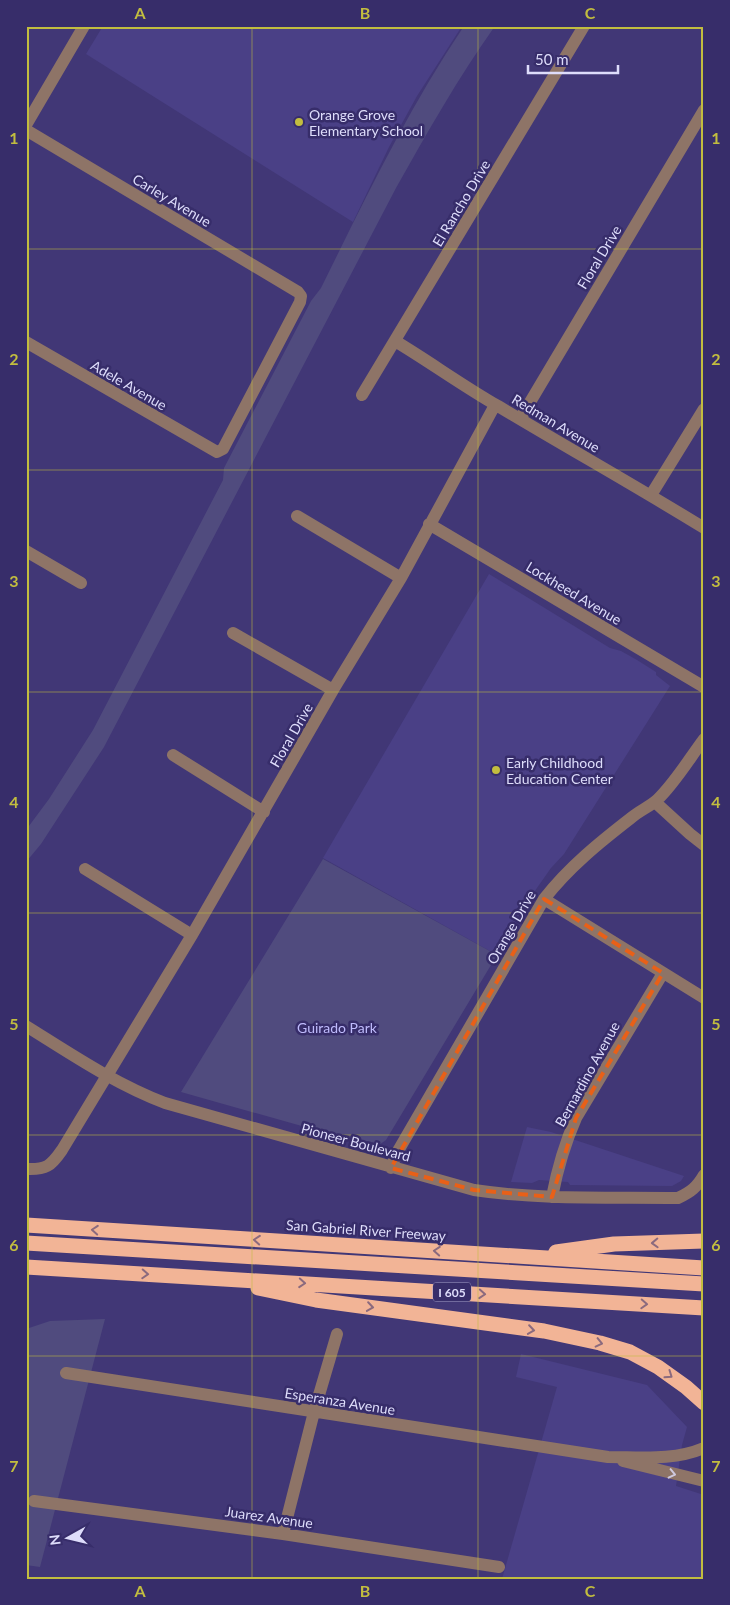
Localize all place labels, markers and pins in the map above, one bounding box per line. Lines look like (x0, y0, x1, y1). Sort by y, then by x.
place label: Orange Grove Elementary School (309, 106, 423, 139)
marker: Orange Grove Elementary School (293, 116, 305, 128)
place label: Early Childhood Education Center (506, 754, 613, 787)
marker: Early Childhood Education Center (490, 764, 502, 776)

